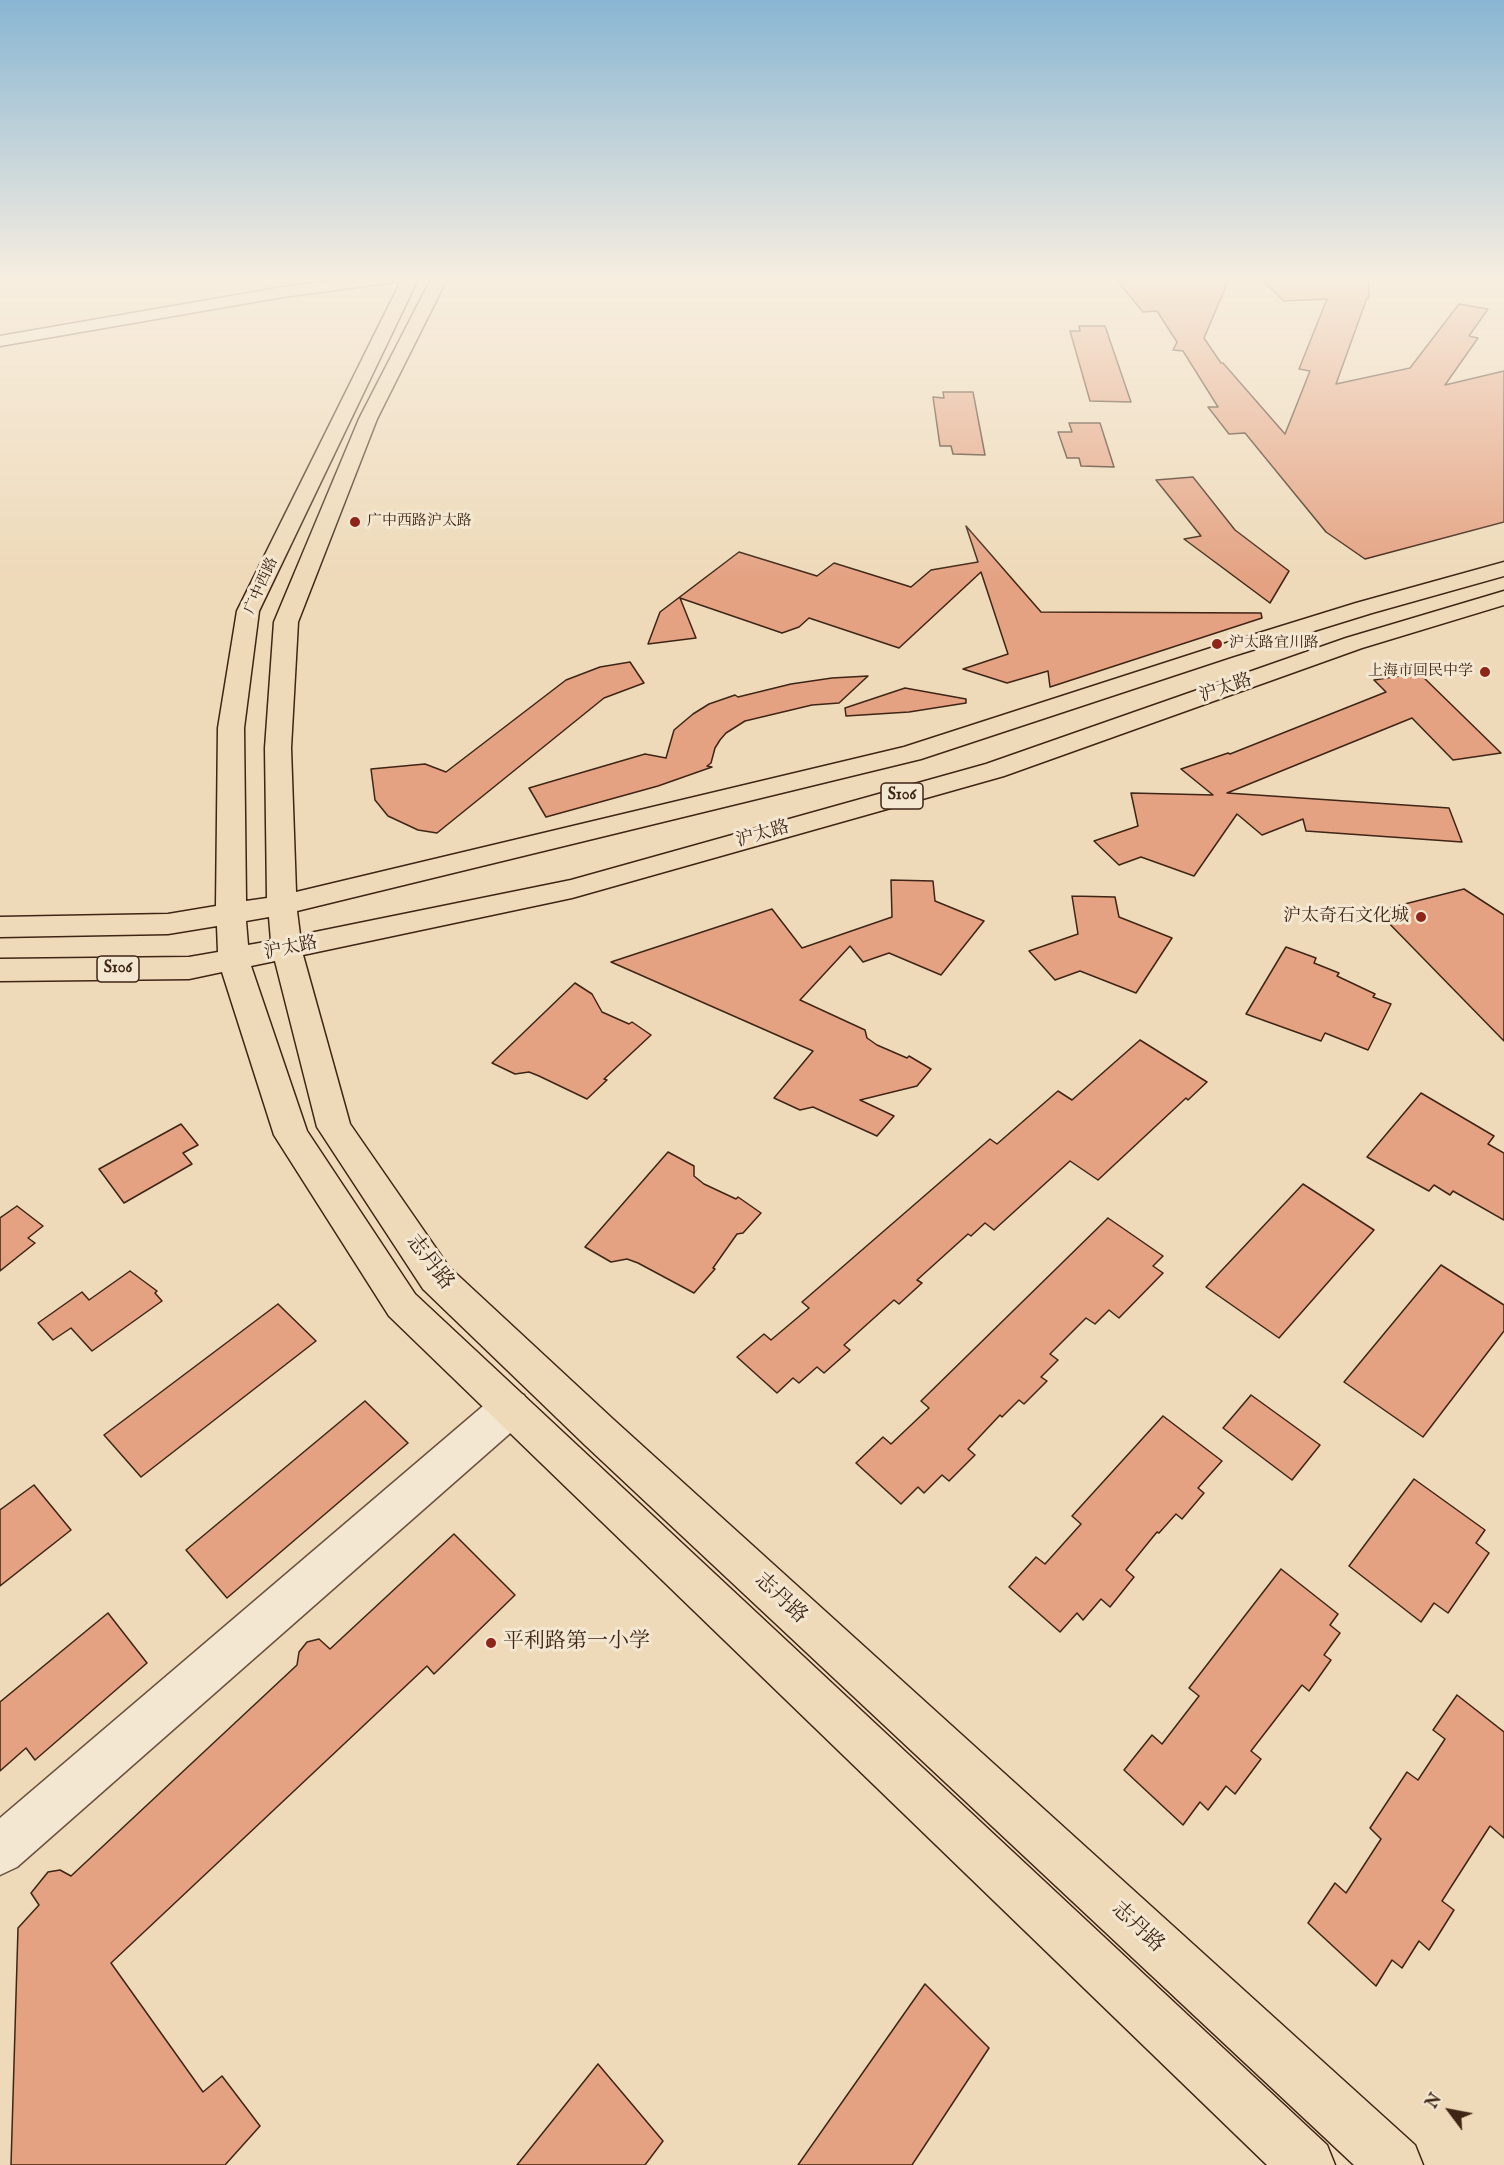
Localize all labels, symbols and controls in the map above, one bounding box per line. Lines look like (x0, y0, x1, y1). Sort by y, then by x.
place label: 广中西路沪太路 (367, 513, 472, 531)
marker: 广中西路沪太路 (348, 515, 362, 529)
street label: 广中西路 (242, 555, 282, 617)
place label: 沪太路宜川路 (1229, 635, 1319, 653)
marker: 沪太路宜川路 (1210, 637, 1224, 651)
place label: 上海市回民中学 (1368, 663, 1473, 681)
marker: 上海市回民中学 (1478, 665, 1492, 679)
street label: 沪太路 (1197, 670, 1255, 708)
road number: S106 (881, 783, 923, 809)
street label: 沪太路 (734, 817, 792, 853)
place label: 沪太奇石文化城 (1283, 906, 1409, 928)
marker: 沪太奇石文化城 (1414, 910, 1428, 924)
street label: 沪太路 (262, 933, 320, 965)
road number: S106 (97, 956, 139, 982)
street label: 志丹路 (400, 1230, 458, 1296)
street label: 志丹路 (748, 1568, 812, 1630)
place label: 平利路第一小学 (503, 1630, 650, 1656)
marker: 平利路第一小学 (484, 1636, 498, 1650)
street label: 志丹路 (1105, 1897, 1169, 1959)
north arrow (1420, 2081, 1480, 2141)
text: N (1423, 2090, 1447, 2113)

